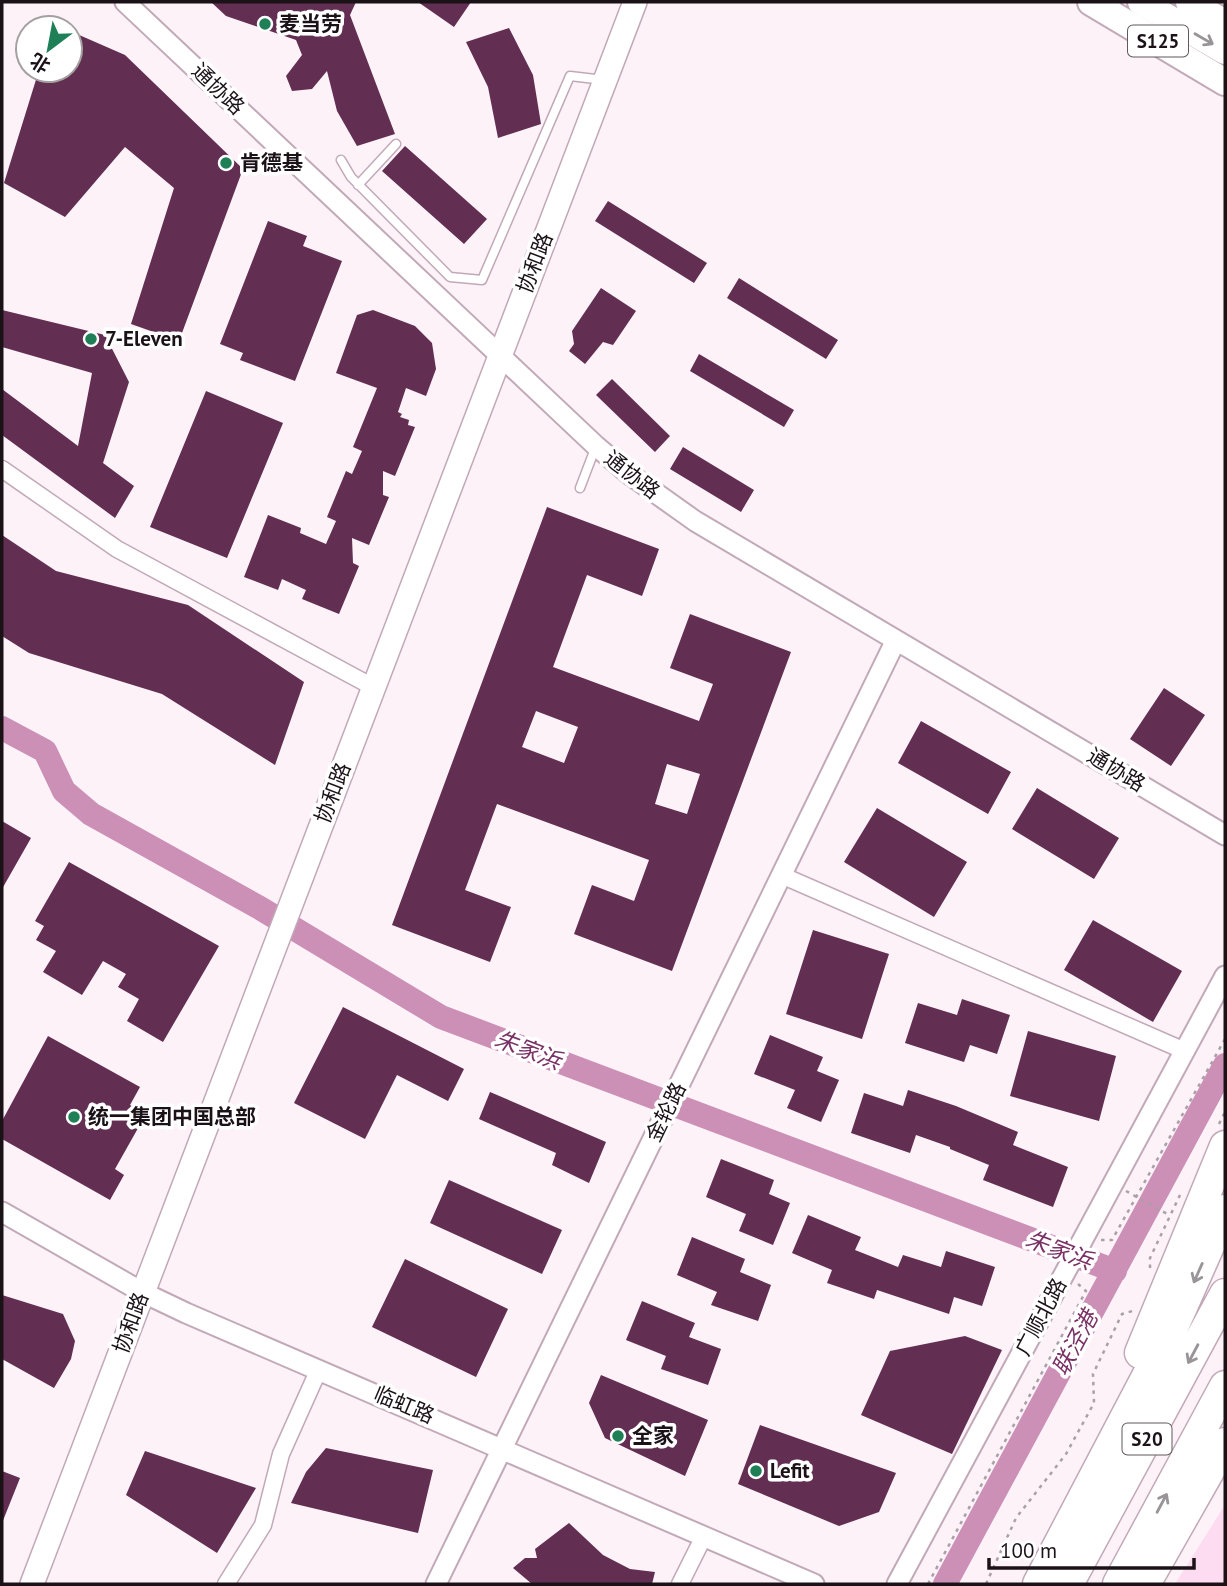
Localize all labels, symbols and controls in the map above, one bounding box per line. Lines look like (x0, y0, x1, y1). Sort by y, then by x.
place label: 麦当劳 (279, 10, 342, 37)
north arrow (14, 14, 84, 84)
marker: 麦当劳 (257, 16, 273, 32)
road number: S125 (1128, 25, 1188, 56)
one-way arrow (1194, 32, 1214, 46)
text: 北 (26, 48, 54, 79)
street label: 通协路 (186, 57, 250, 120)
place label: 肯德基 (240, 149, 303, 176)
marker: 肯德基 (218, 155, 234, 171)
street label: 协和路 (511, 229, 558, 297)
place label: 7-Eleven (105, 325, 183, 352)
marker: 7-Eleven (83, 331, 99, 347)
street label: 通协路 (599, 445, 665, 505)
street label: 通协路 (1082, 742, 1150, 797)
street label: 协和路 (309, 759, 356, 827)
water label: 朱家浜 (491, 1024, 567, 1076)
street label: 金轮路 (640, 1078, 691, 1146)
place label: 统一集团中国总部 (88, 1103, 256, 1130)
marker: 统一集团中国总部 (66, 1109, 82, 1125)
water label: 朱家浜 (1022, 1224, 1098, 1276)
one-way arrow (1191, 1262, 1204, 1283)
street label: 广顺北路 (1009, 1273, 1072, 1360)
street label: 协和路 (107, 1289, 154, 1357)
water label: 联泾港 (1046, 1303, 1105, 1380)
one-way arrow (1186, 1343, 1199, 1364)
street label: 临虹路 (370, 1380, 438, 1429)
place label: 全家 (632, 1422, 674, 1449)
road number: S20 (1122, 1424, 1172, 1455)
marker: 全家 (610, 1428, 626, 1444)
place label: Lefit (770, 1457, 810, 1484)
marker: Lefit (748, 1463, 764, 1479)
one-way arrow (1155, 1493, 1169, 1513)
scale bar (989, 1526, 1194, 1570)
text: 100 m (1000, 1537, 1057, 1564)

